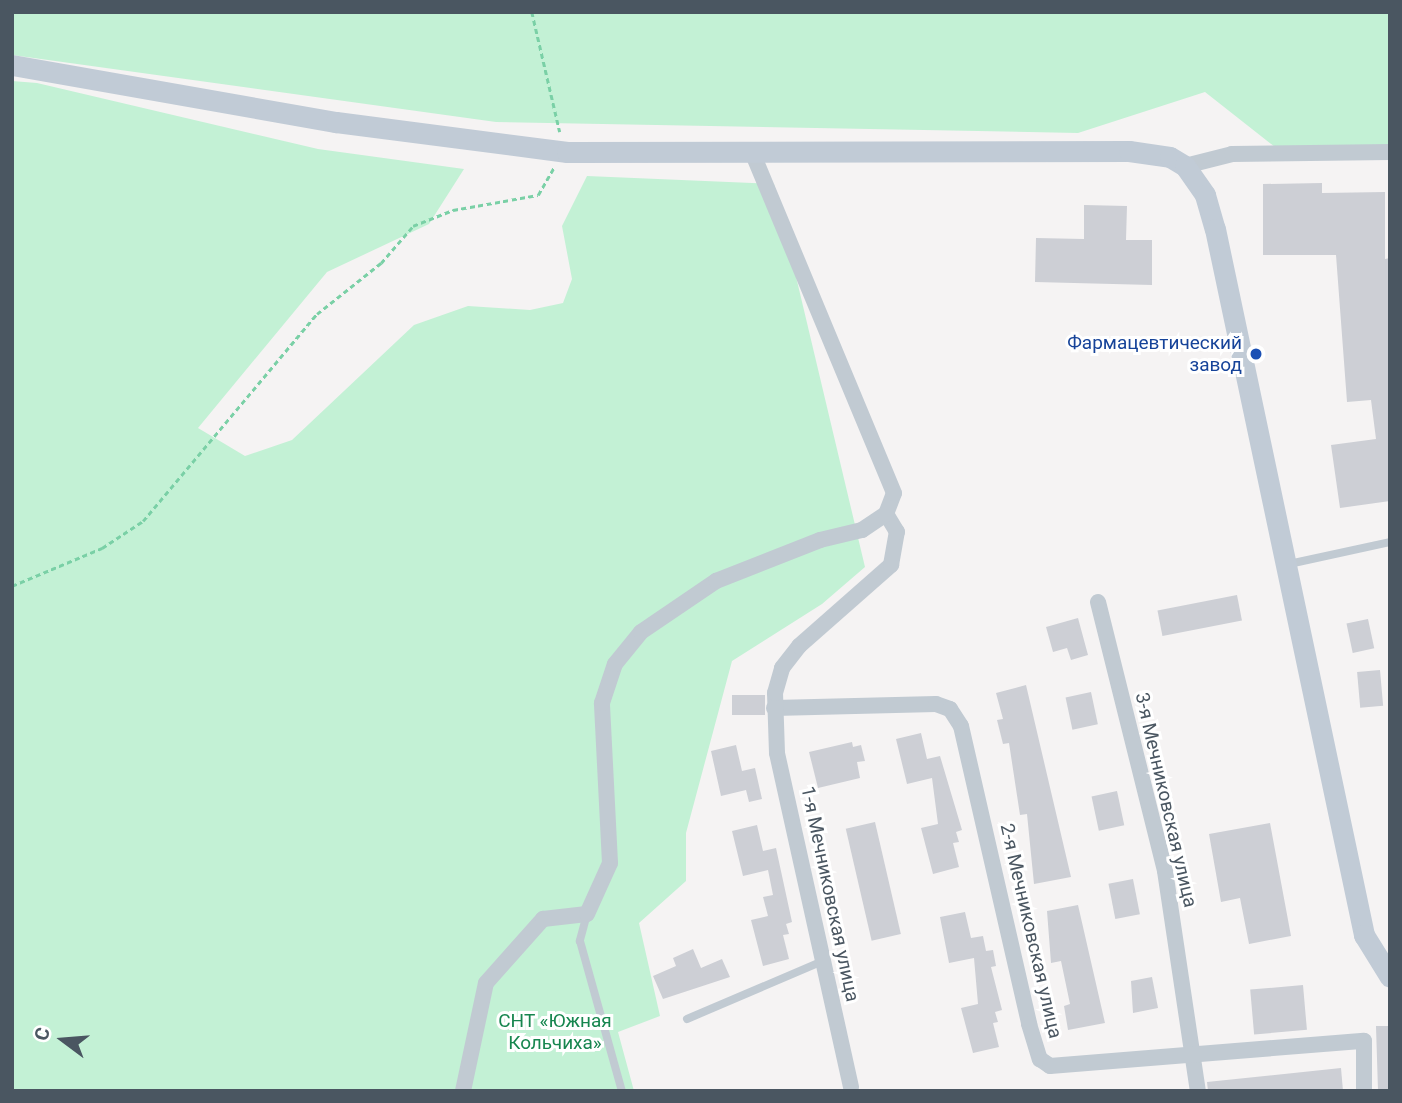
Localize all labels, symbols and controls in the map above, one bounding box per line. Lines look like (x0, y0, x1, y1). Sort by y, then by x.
place label: Фармацевтический завод (1067, 332, 1242, 376)
marker: Фармацевтический завод (1248, 346, 1264, 362)
street label: 3-я Мечниковская улица (1130, 690, 1202, 910)
street label: 1-я Мечниковская улица (796, 784, 864, 1004)
street label: 2-я Мечниковская улица (995, 821, 1067, 1041)
north arrow (28, 1005, 98, 1075)
park label: СНТ «Южная Кольчиха» (498, 1010, 612, 1054)
text: С (30, 1025, 55, 1043)

